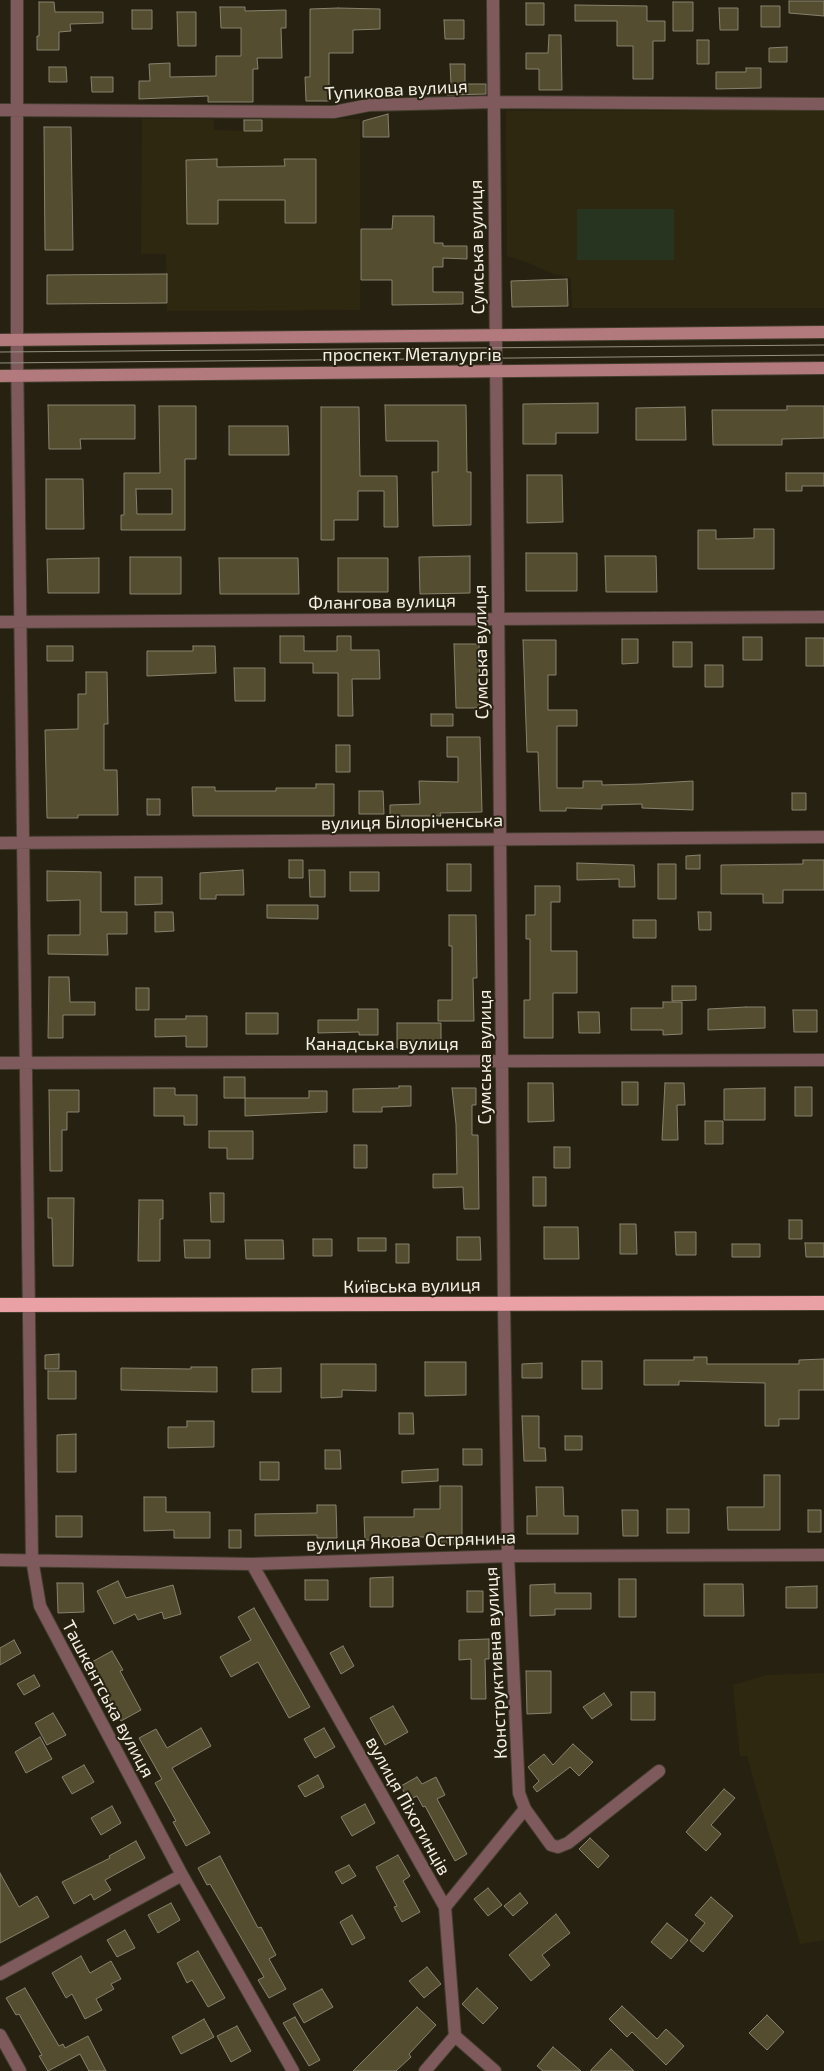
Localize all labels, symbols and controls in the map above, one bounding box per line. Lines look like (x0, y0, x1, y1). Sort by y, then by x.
street label: Тупикова вулиця (324, 75, 468, 105)
street label: Сумська вулиця (465, 179, 489, 315)
street label: проспект Металургів (322, 344, 502, 366)
street label: Сумська вулиця (469, 584, 493, 720)
street label: Флангова вулиця (308, 590, 456, 614)
street label: вулиця Білоріченська (321, 810, 503, 834)
street label: Сумська вулиця (474, 990, 496, 1124)
street label: Канадська вулиця (305, 1033, 459, 1055)
street label: Київська вулиця (343, 1274, 481, 1298)
street label: вулиця Якова Острянина (306, 1527, 516, 1555)
street label: Конструктивна вулиця (480, 1566, 512, 1760)
street label: Ташкентська вулиця (57, 1617, 159, 1781)
street label: вулиця Піхотинців (361, 1733, 455, 1879)

